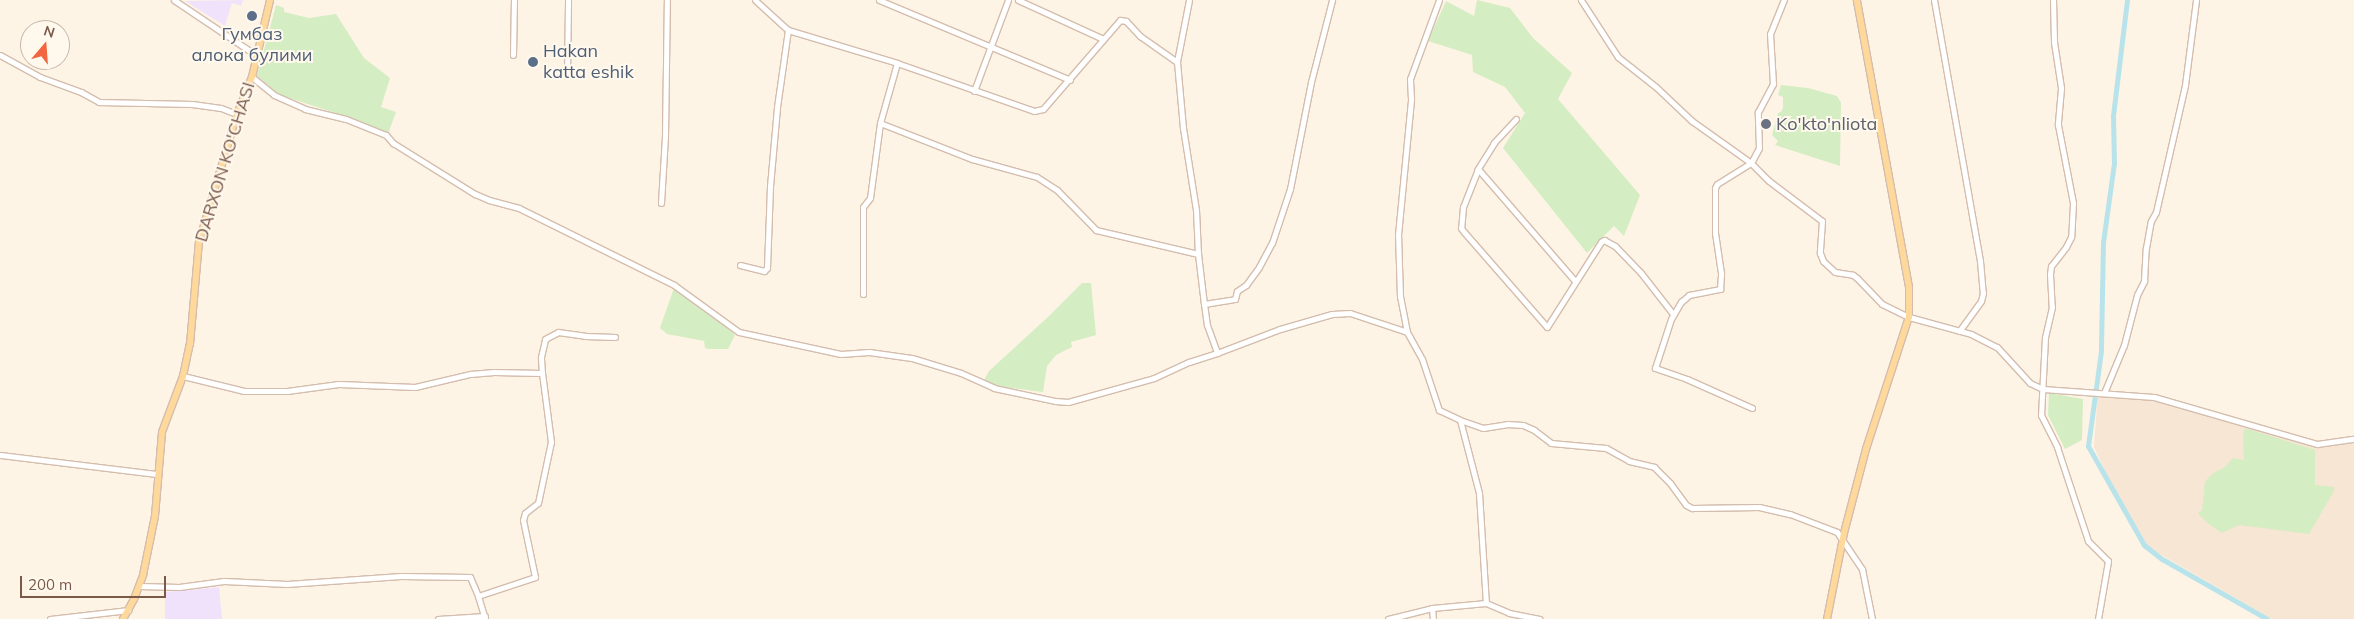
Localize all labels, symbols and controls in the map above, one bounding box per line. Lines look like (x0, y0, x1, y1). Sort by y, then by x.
marker: Гумбаз алока булими (246, 10, 258, 22)
north arrow (20, 20, 70, 70)
text: N (42, 21, 57, 42)
place label: Гумбаз алока булими (191, 24, 313, 66)
place label: Hakan katta eshik (543, 41, 634, 84)
marker: Hakan katta eshik (527, 56, 539, 68)
street label: DARXON KO'CHASI (190, 80, 260, 244)
place label: Ko'kto'nliota (1776, 113, 1877, 135)
marker: Ko'kto'nliota (1760, 118, 1772, 130)
scale bar (22, 566, 169, 598)
text: 200 m (28, 575, 72, 594)

